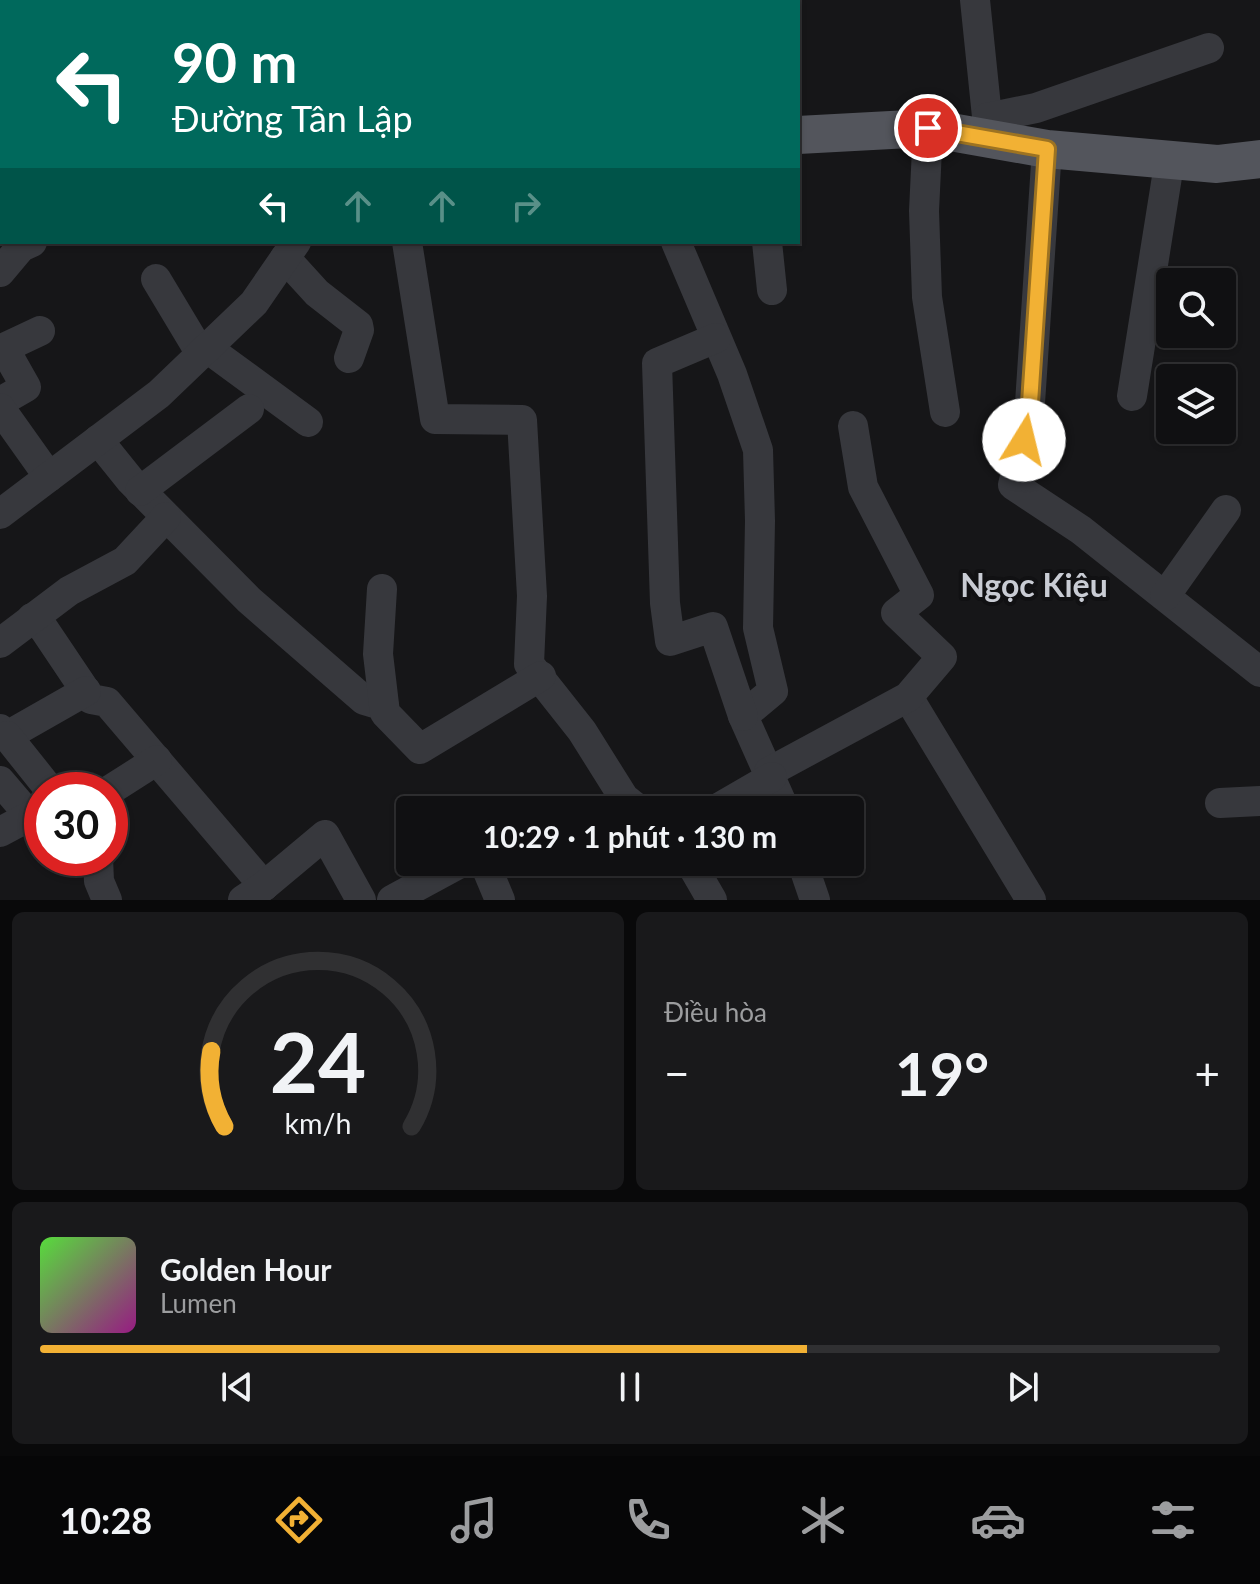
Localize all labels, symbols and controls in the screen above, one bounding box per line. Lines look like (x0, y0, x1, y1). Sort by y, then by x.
text: 90 m (172, 28, 297, 95)
icon: left (40, 32, 144, 136)
pin (894, 94, 962, 162)
text: Đường Tân Lập (172, 96, 413, 140)
icon: arrive (906, 106, 950, 150)
icon: left (252, 184, 296, 228)
icon: ahead (336, 184, 380, 228)
icon: ahead (420, 184, 464, 228)
icon: right (504, 184, 548, 228)
map controls (1156, 268, 1236, 444)
button: search (1156, 268, 1236, 348)
button: layers (1156, 364, 1236, 444)
position arrow (982, 398, 1066, 482)
district label: Ngọc Kiệu (960, 565, 1108, 604)
speed limit sign: 30 (24, 772, 128, 876)
text: 10:29 · 1 phút · 130 m (483, 818, 777, 854)
text: Điều hòa (664, 996, 767, 1028)
text: 24 (270, 1011, 366, 1111)
text: 19° (895, 1037, 989, 1109)
text: − (664, 1047, 690, 1099)
text: + (1194, 1047, 1220, 1099)
text: km/h (285, 1106, 351, 1140)
text: Golden Hour (160, 1251, 332, 1287)
text: Lumen (160, 1287, 237, 1319)
icon: previous (215, 1365, 259, 1409)
icon: pause (608, 1365, 652, 1409)
icon: next (1001, 1365, 1045, 1409)
icon: directions (271, 1492, 327, 1548)
icon: music (446, 1492, 502, 1548)
icon: phone (620, 1492, 676, 1548)
icon: climate (795, 1492, 851, 1548)
icon: car (970, 1492, 1026, 1548)
icon: filters (1145, 1492, 1201, 1548)
text: 10:28 (59, 1498, 152, 1542)

